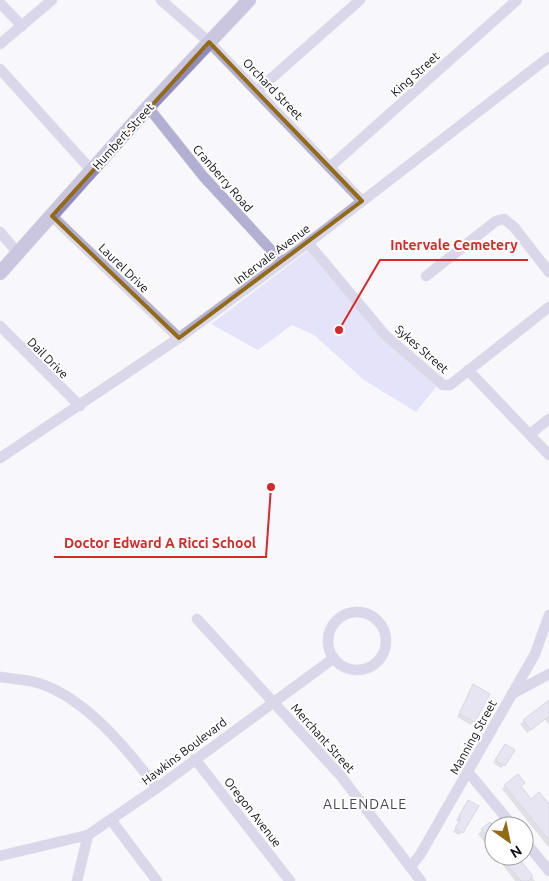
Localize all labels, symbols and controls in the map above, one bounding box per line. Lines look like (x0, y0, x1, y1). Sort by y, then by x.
street label: King Street (388, 49, 442, 99)
street label: Orchard Street (240, 56, 306, 123)
street label: Humbert Street (90, 100, 156, 172)
street label: Cranberry Road (191, 142, 255, 214)
street label: Intervale Avenue (232, 221, 312, 287)
callout: Intervale Cemetery (380, 231, 528, 260)
text: Intervale Cemetery (390, 237, 518, 253)
street label: Laurel Drive (96, 241, 152, 295)
street label: Sykes Street (393, 322, 451, 376)
street label: Dail Drive (25, 335, 71, 381)
callout: Doctor Edward A Ricci School (54, 528, 266, 557)
text: Doctor Edward A Ricci School (64, 535, 256, 551)
street label: Manning Street (447, 697, 499, 777)
street label: Merchant Street (289, 701, 357, 775)
street label: Hawkins Boulevard (139, 715, 229, 787)
street label: Oregon Avenue (222, 775, 284, 849)
district label: ALLENDALE (323, 796, 407, 812)
north arrow (484, 816, 534, 866)
text: N (507, 842, 525, 861)

